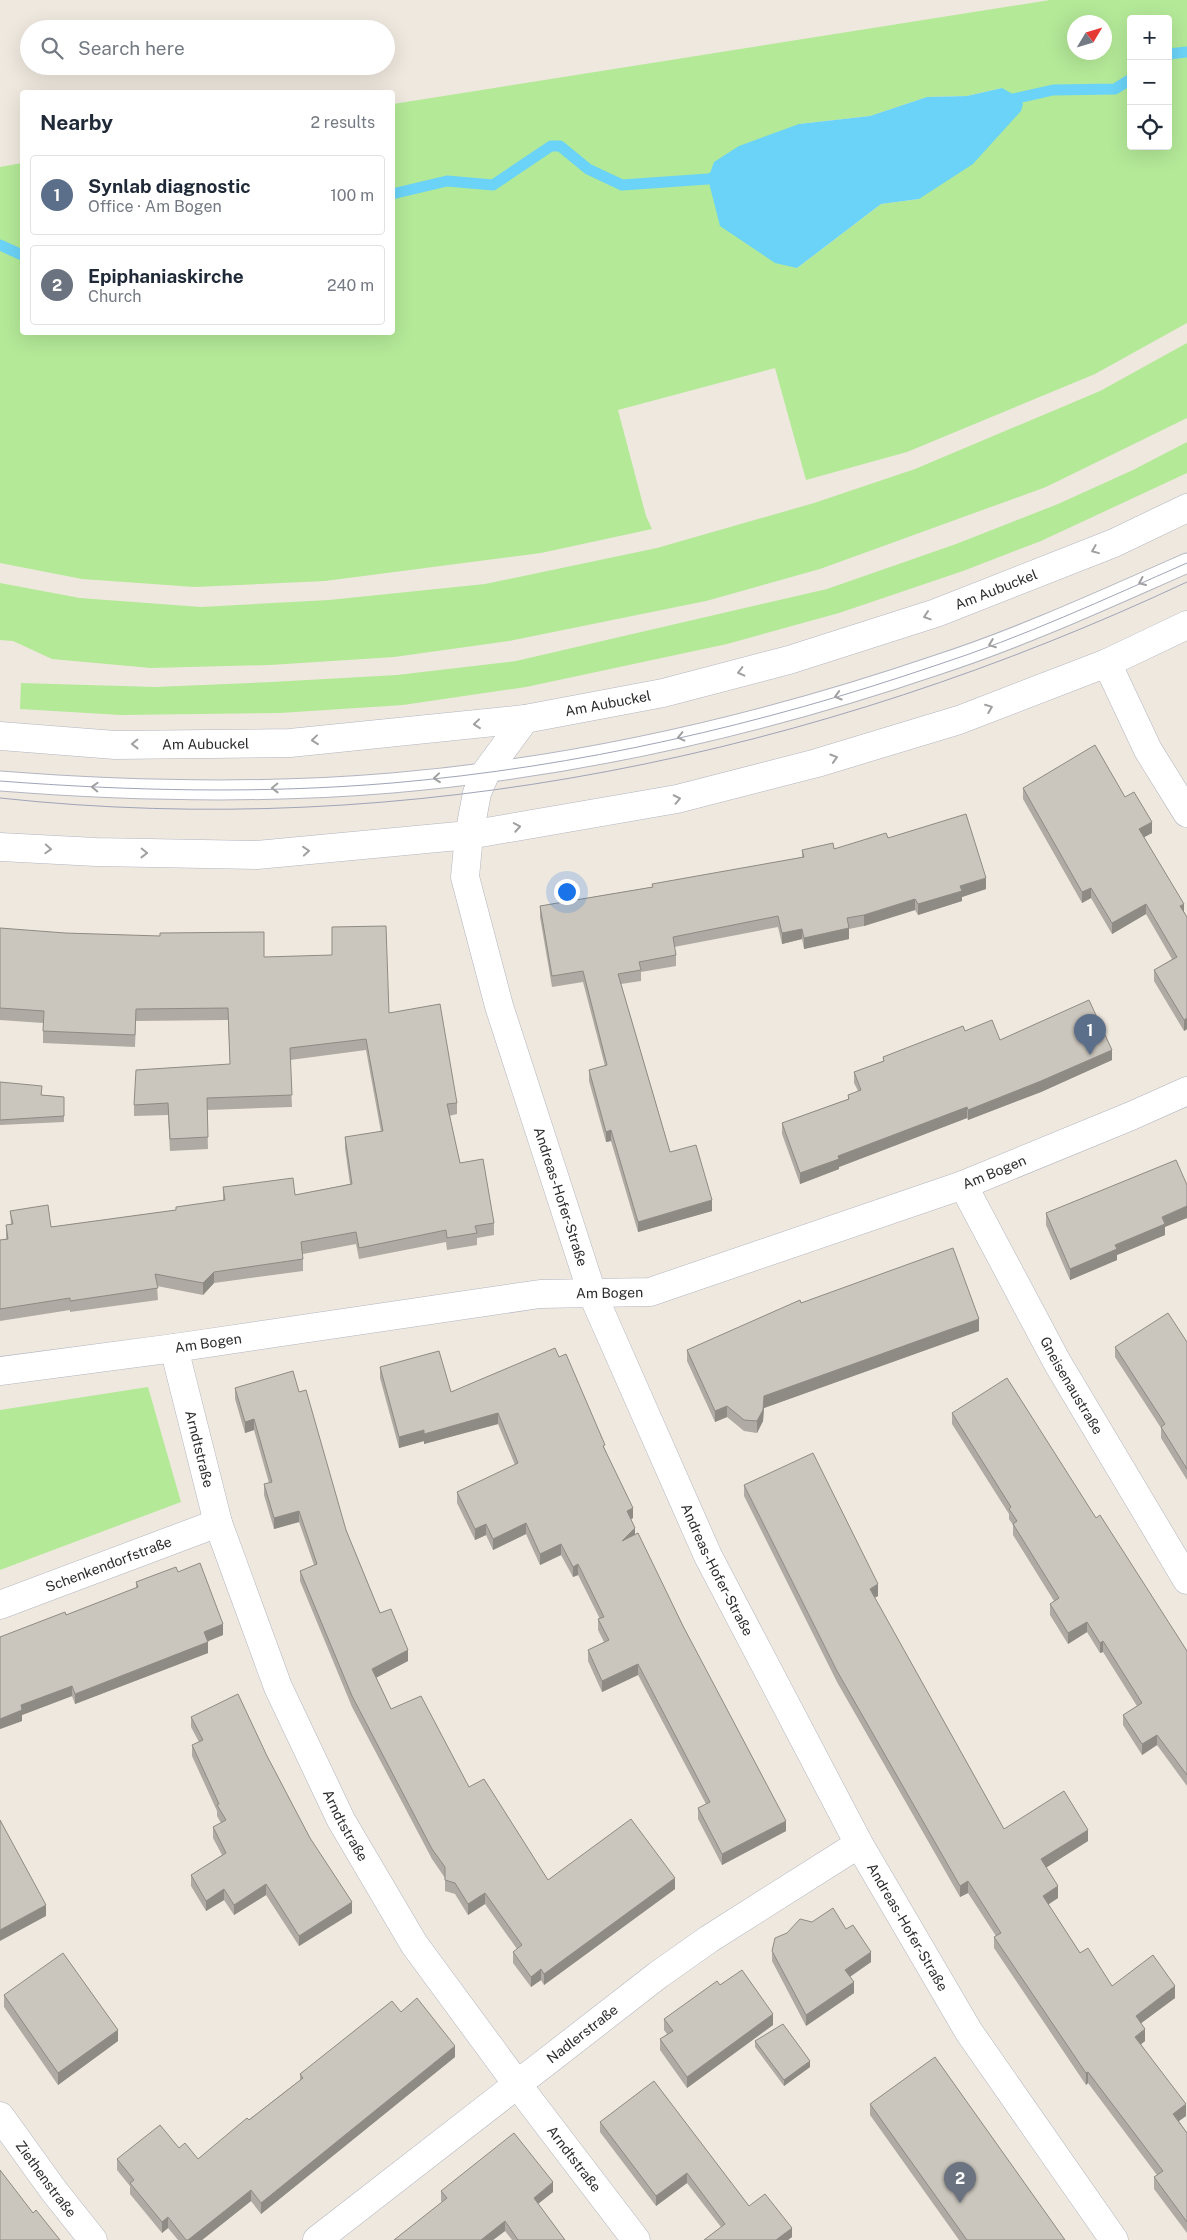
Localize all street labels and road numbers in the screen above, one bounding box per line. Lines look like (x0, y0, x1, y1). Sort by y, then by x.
street label: Am Aubuckel (952, 566, 1039, 613)
street label: Am Aubuckel (564, 687, 652, 719)
street label: Am Aubuckel (162, 735, 249, 752)
street label: Andreas-Hofer-Straße (531, 1125, 591, 1268)
street label: Am Bogen (960, 1152, 1028, 1192)
street label: Am Bogen (576, 1284, 643, 1301)
street label: Am Bogen (174, 1330, 243, 1356)
street label: Gneisenaustraße (1037, 1334, 1106, 1437)
street label: Arndtstraße (182, 1409, 217, 1489)
street label: Andreas-Hofer-Straße (678, 1501, 756, 1639)
street label: Schenkendorfstraße (43, 1533, 174, 1595)
street label: Arndtstraße (320, 1787, 371, 1864)
street label: Andreas-Hofer-Straße (864, 1860, 951, 1994)
street label: Nadlerstraße (544, 2001, 621, 2066)
street label: Arndtstraße (544, 2123, 604, 2195)
street label: Ziethenstraße (13, 2138, 80, 2220)

